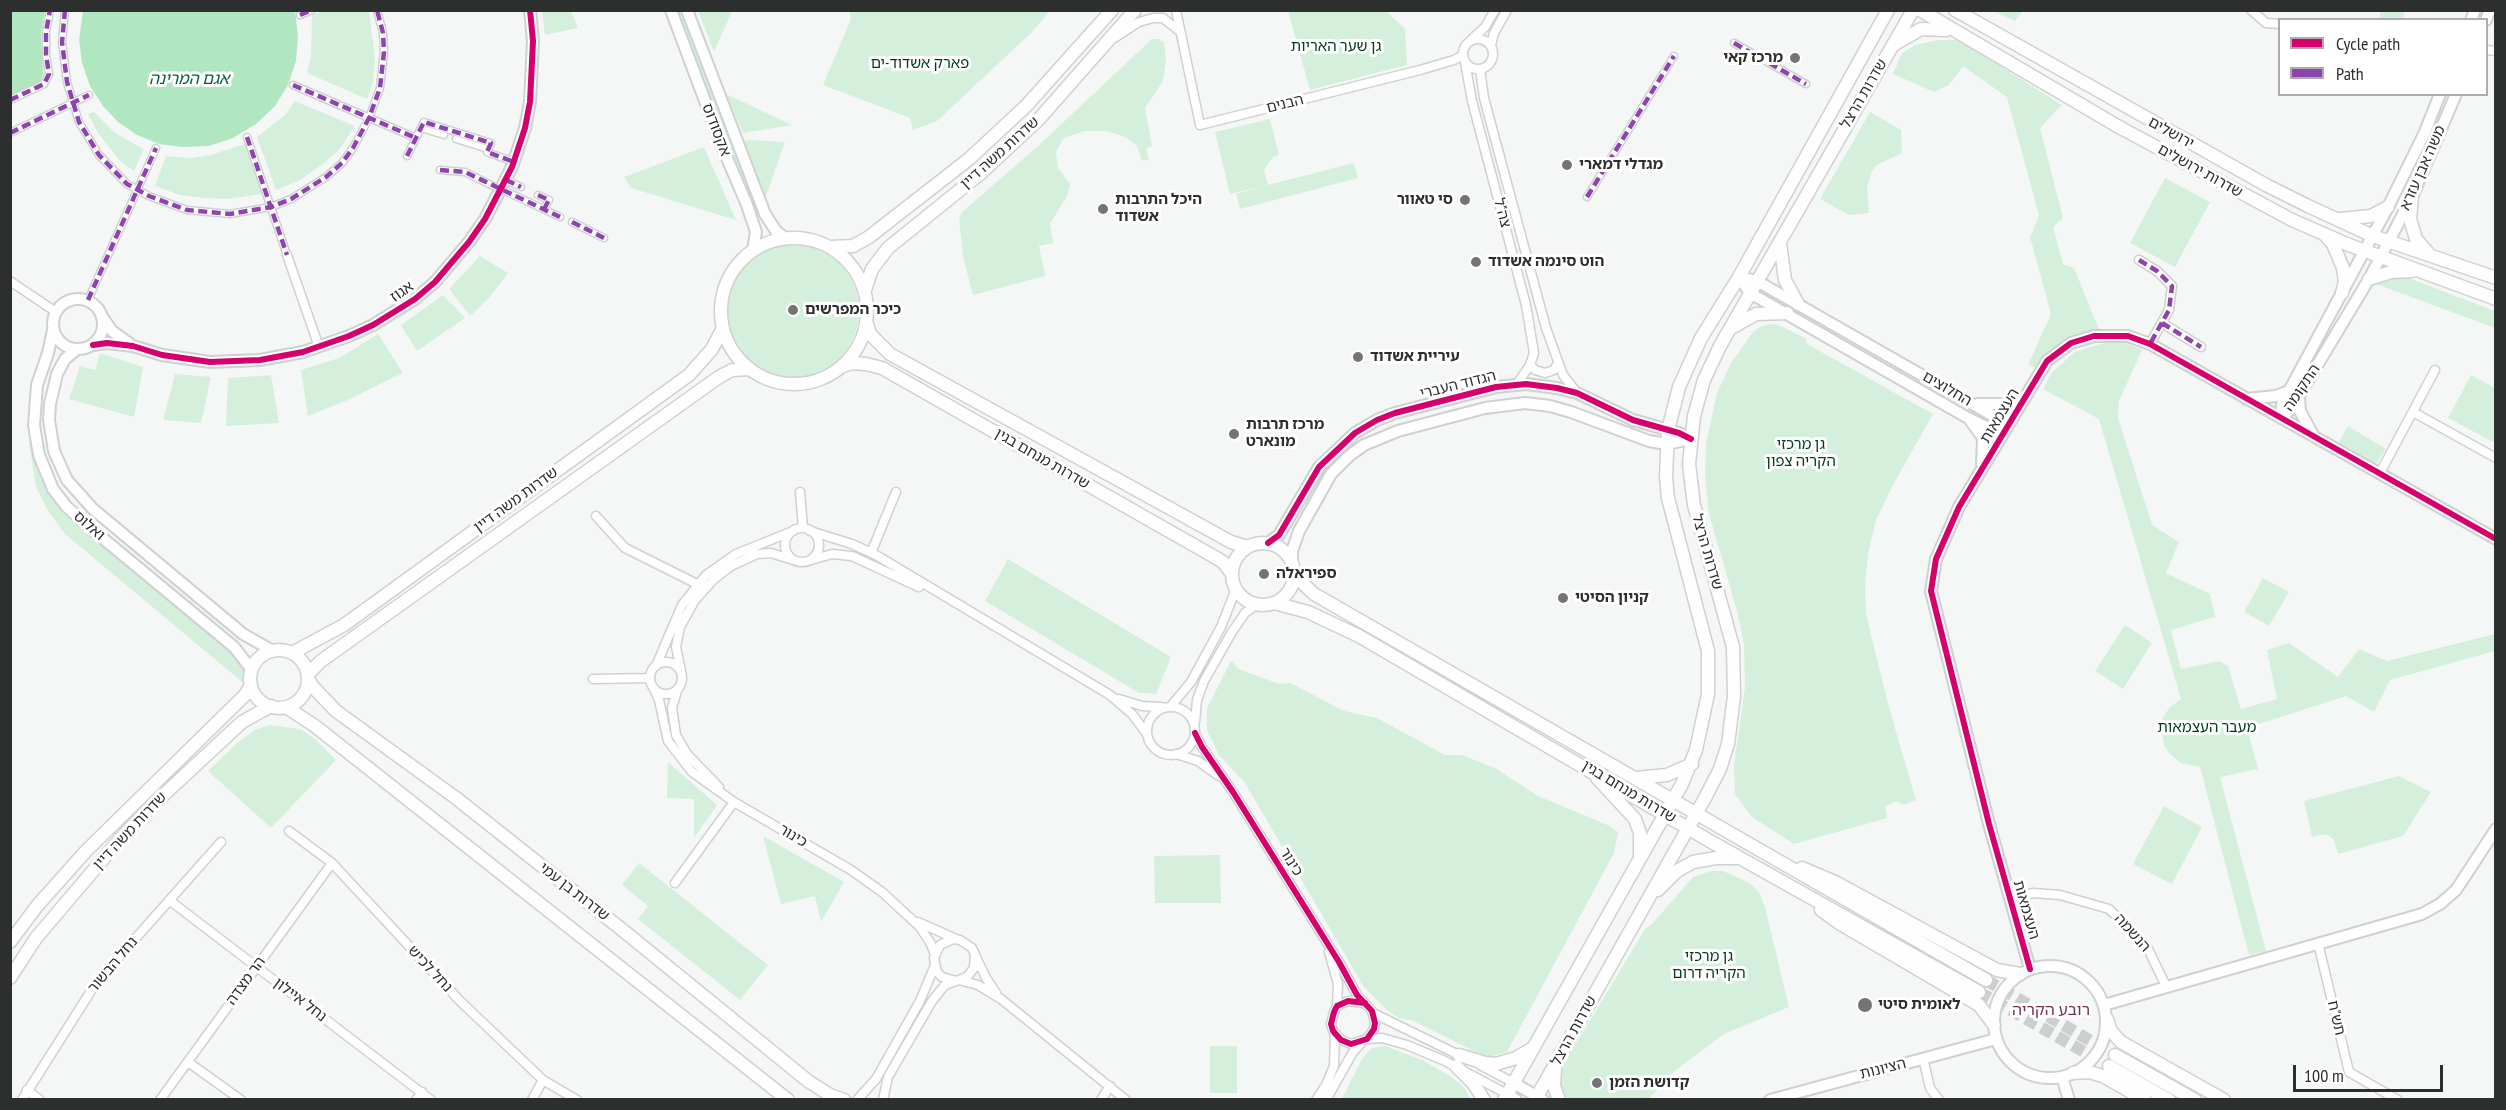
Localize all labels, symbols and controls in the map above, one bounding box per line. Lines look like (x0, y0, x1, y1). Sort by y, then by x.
legend (2278, 18, 2488, 96)
text: Cycle path (2336, 32, 2400, 55)
park label: גן שער האריות (1291, 38, 1381, 56)
place label: מרכז קאי (1723, 49, 1783, 67)
marker: מרכז קאי (1788, 51, 1802, 65)
park label: פארק אשדוד-ים (871, 55, 969, 73)
street label: שדרות הרצל (1837, 56, 1891, 132)
text: Path (2336, 62, 2364, 85)
water label: אגם המרינה (149, 69, 229, 89)
street label: הבנים (1265, 91, 1305, 117)
street label: אקסודוס (698, 101, 734, 159)
street label: שדרות משה דיין (957, 113, 1043, 193)
street label: ירושלים (2145, 113, 2197, 153)
street label: משה אבן עזרא (2396, 123, 2450, 213)
street label: שדרות ירושלים (2155, 140, 2245, 202)
place label: מגדלי דמארי (1579, 156, 1663, 174)
marker: מגדלי דמארי (1560, 158, 1574, 172)
place label: היכל התרבות אשדוד (1115, 191, 1202, 226)
place label: סי טאוור (1397, 191, 1453, 209)
marker: סי טאוור (1458, 193, 1472, 207)
street label: צה"ל (1489, 196, 1515, 230)
marker: היכל התרבות אשדוד (1096, 202, 1110, 216)
place label: הוט סינמה אשדוד (1488, 253, 1604, 271)
marker: הוט סינמה אשדוד (1469, 255, 1483, 269)
street label: אגוז (387, 278, 417, 306)
place label: כיכר המפרשים (805, 301, 901, 319)
marker: כיכר המפרשים (786, 303, 800, 317)
place label: עיריית אשדוד (1370, 348, 1460, 366)
marker: עיריית אשדוד (1351, 350, 1365, 364)
street label: התקומה (2280, 361, 2324, 415)
street label: הגדוד העברי (1418, 367, 1498, 403)
street label: החלוצים (1919, 368, 1975, 410)
street label: העצמאות (1977, 385, 2023, 447)
place label: מרכז תרבות מונארט (1246, 416, 1324, 451)
street label: שדרות מנחם בגין (991, 425, 1093, 493)
marker: מרכז תרבות מונארט (1227, 427, 1241, 441)
park label: גן מרכזי הקריה צפון (1766, 436, 1836, 471)
street label: שדרות משה דיין (470, 463, 562, 537)
street label: ואלוס (70, 507, 108, 545)
street label: שדרות הרצל (1688, 512, 1726, 592)
place label: ספיראלה (1276, 565, 1337, 583)
marker: ספיראלה (1257, 567, 1271, 581)
place label: קניון הסיטי (1575, 589, 1649, 607)
marker: קניון הסיטי (1556, 591, 1570, 605)
park label: מעבר העצמאות (2158, 719, 2256, 737)
street label: שדרות מנחם בגין (1579, 757, 1679, 827)
street label: שדרות משה דיין (89, 788, 171, 874)
street label: כינור (775, 821, 811, 851)
street label: כינור (1275, 844, 1307, 880)
street label: שדרות בן עמי (535, 859, 613, 925)
street label: העצמאות (2009, 878, 2043, 942)
street label: הנשמה (2110, 910, 2154, 956)
street label: נחל הבשור (84, 933, 142, 997)
street label: נחל לכיש (404, 942, 456, 996)
park label: גן מרכזי הקריה דרום (1672, 948, 1746, 983)
street label: הר מצדה (222, 953, 270, 1009)
street label: נחל איילון (270, 974, 330, 1026)
street label: שדרות הרצל (1547, 993, 1601, 1069)
marker: לאומית סיטי (1856, 996, 1874, 1014)
place label: לאומית סיטי (1878, 996, 1960, 1014)
street label: תש"ח (2323, 999, 2349, 1037)
district label: רובע הקריה (2012, 1000, 2090, 1020)
scale bar (2296, 1053, 2446, 1091)
street label: הציונות (1858, 1055, 1908, 1083)
text: 100 m (2304, 1064, 2344, 1087)
place label: קדושת הזמן (1609, 1074, 1689, 1092)
marker: קדושת הזמן (1590, 1076, 1604, 1090)

